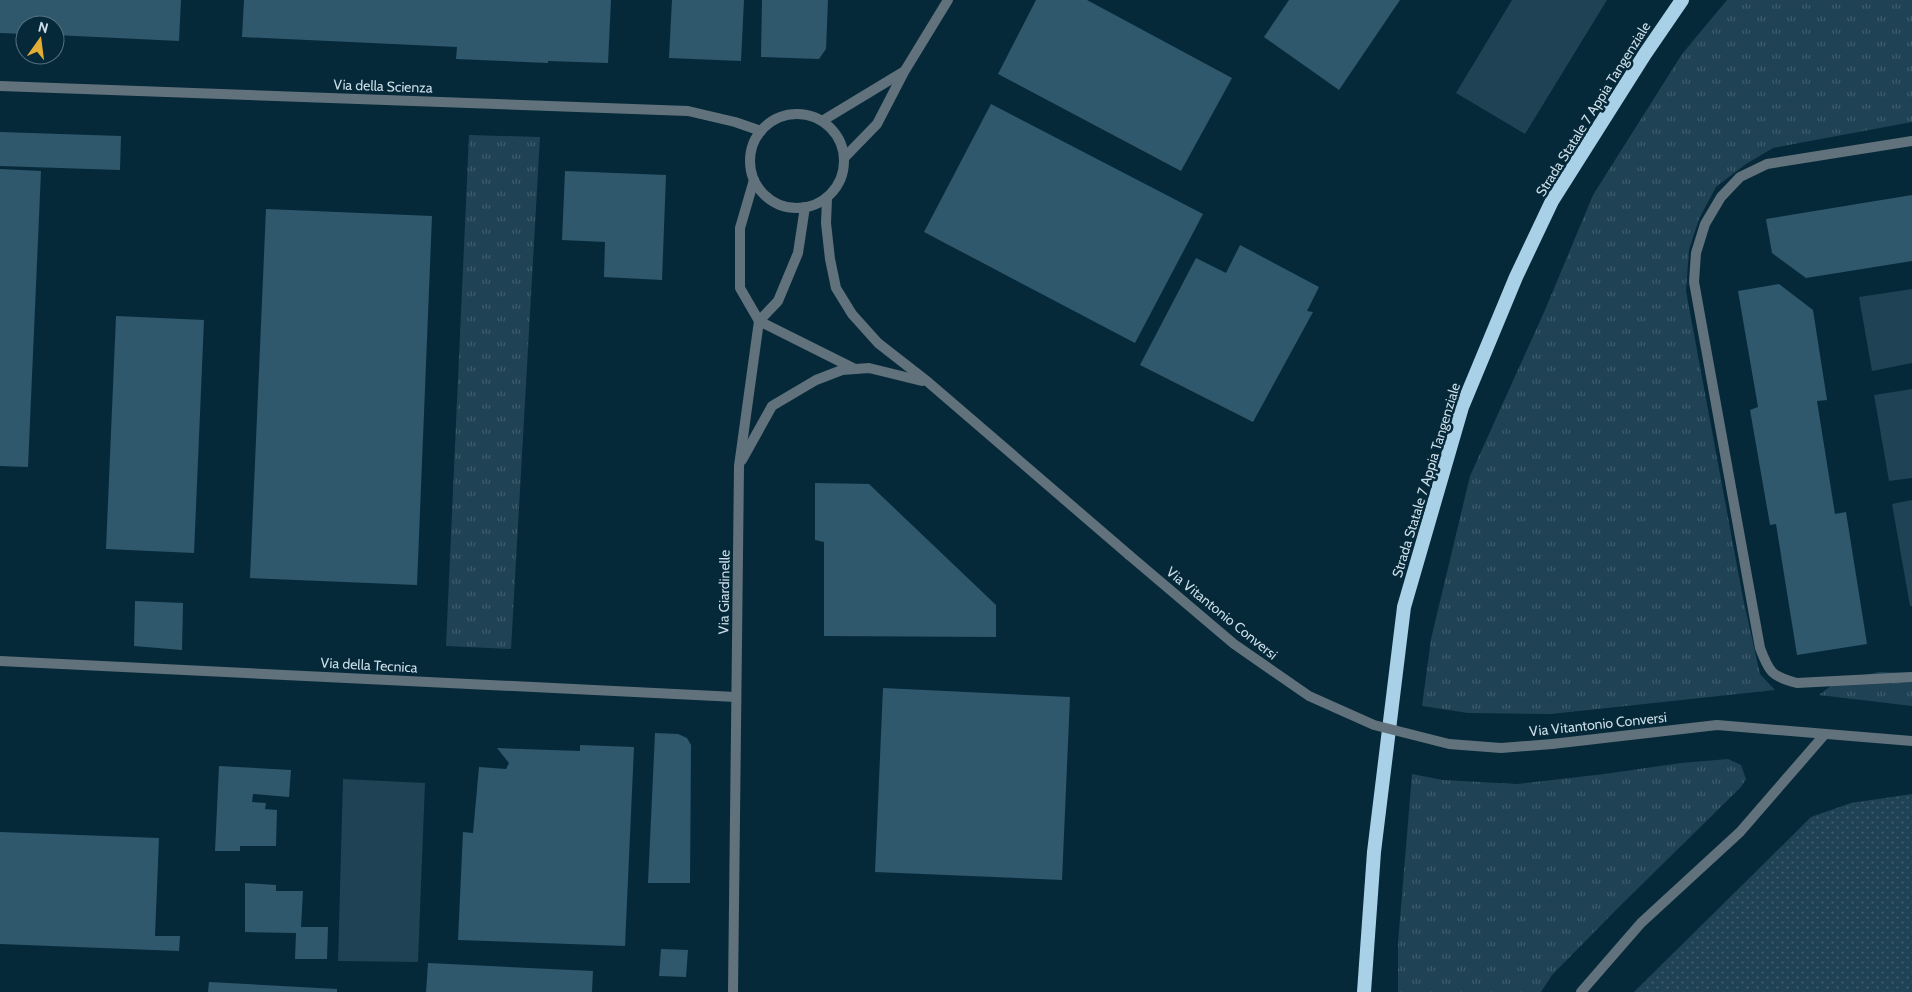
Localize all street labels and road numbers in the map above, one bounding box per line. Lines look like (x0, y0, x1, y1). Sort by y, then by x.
street label: Strada Statale 7 Appia Tangenziale (1532, 18, 1654, 200)
street label: Via della Scienza (333, 75, 433, 97)
street label: Strada Statale 7 Appia Tangenziale (1388, 380, 1464, 580)
street label: Via Giardinelle (714, 550, 734, 634)
street label: Via Vitantonio Conversi (1163, 563, 1281, 663)
street label: Via della Tecnica (320, 653, 418, 677)
street label: Via Vitantonio Conversi (1528, 708, 1668, 740)

